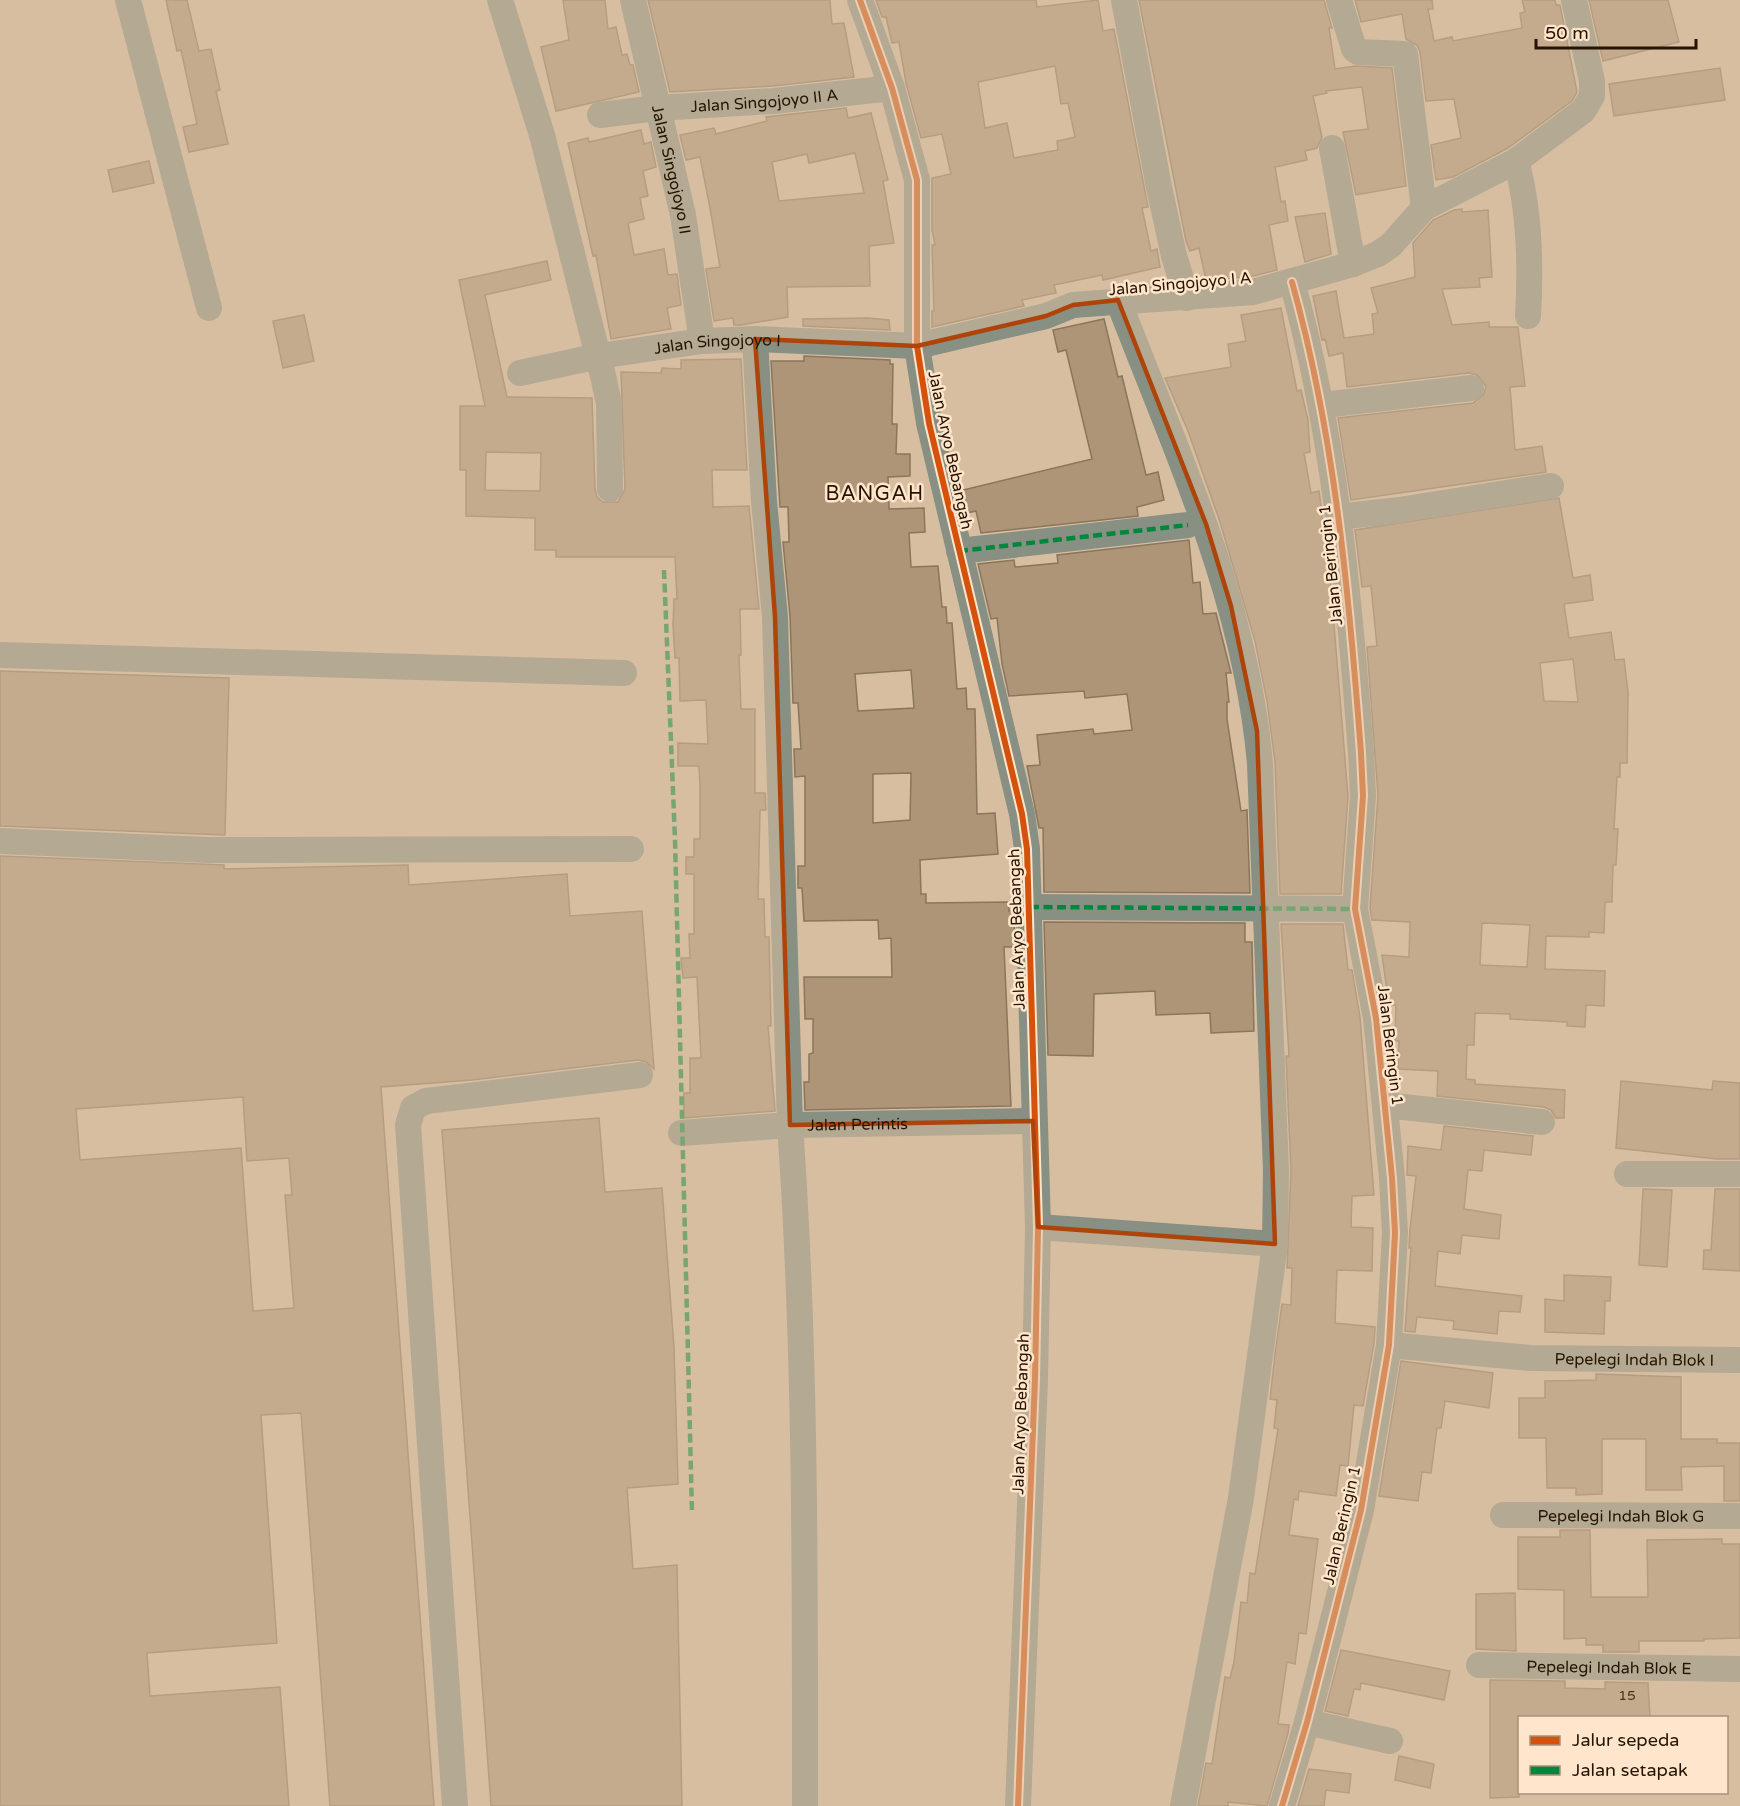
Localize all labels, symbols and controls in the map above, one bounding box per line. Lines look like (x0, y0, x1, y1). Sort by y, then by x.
scale bar (1536, 12, 1696, 50)
text: 50 m (1545, 22, 1589, 44)
street label: Jalan Singojoyo II A (690, 85, 839, 117)
street label: Jalan Singojoyo II (647, 103, 695, 236)
street label: Jalan Singojoyo I A (1108, 268, 1252, 300)
street label: Jalan Singojoyo I (653, 330, 781, 359)
street label: Jalan Aryo Bebangah (923, 369, 977, 531)
district label: BANGAH (826, 482, 925, 506)
street label: Jalan Beringin 1 (1315, 504, 1347, 626)
street label: Jalan Aryo Bebangah (1004, 848, 1030, 1010)
street label: Jalan Beringin 1 (1373, 984, 1407, 1107)
street label: Jalan Perintis (807, 1114, 908, 1136)
street label: Jalan Aryo Bebangah (1008, 1333, 1034, 1495)
street label: Pepelegi Indah Blok I (1555, 1349, 1714, 1371)
street label: Jalan Beringin 1 (1319, 1464, 1365, 1587)
street label: Pepelegi Indah Blok G (1537, 1506, 1705, 1527)
street label: Pepelegi Indah Blok E (1526, 1657, 1692, 1679)
house number: 15 (1618, 1687, 1636, 1704)
legend (1518, 1716, 1728, 1794)
text: Jalur sepeda (1572, 1729, 1679, 1751)
text: Jalan setapak (1572, 1759, 1688, 1781)

